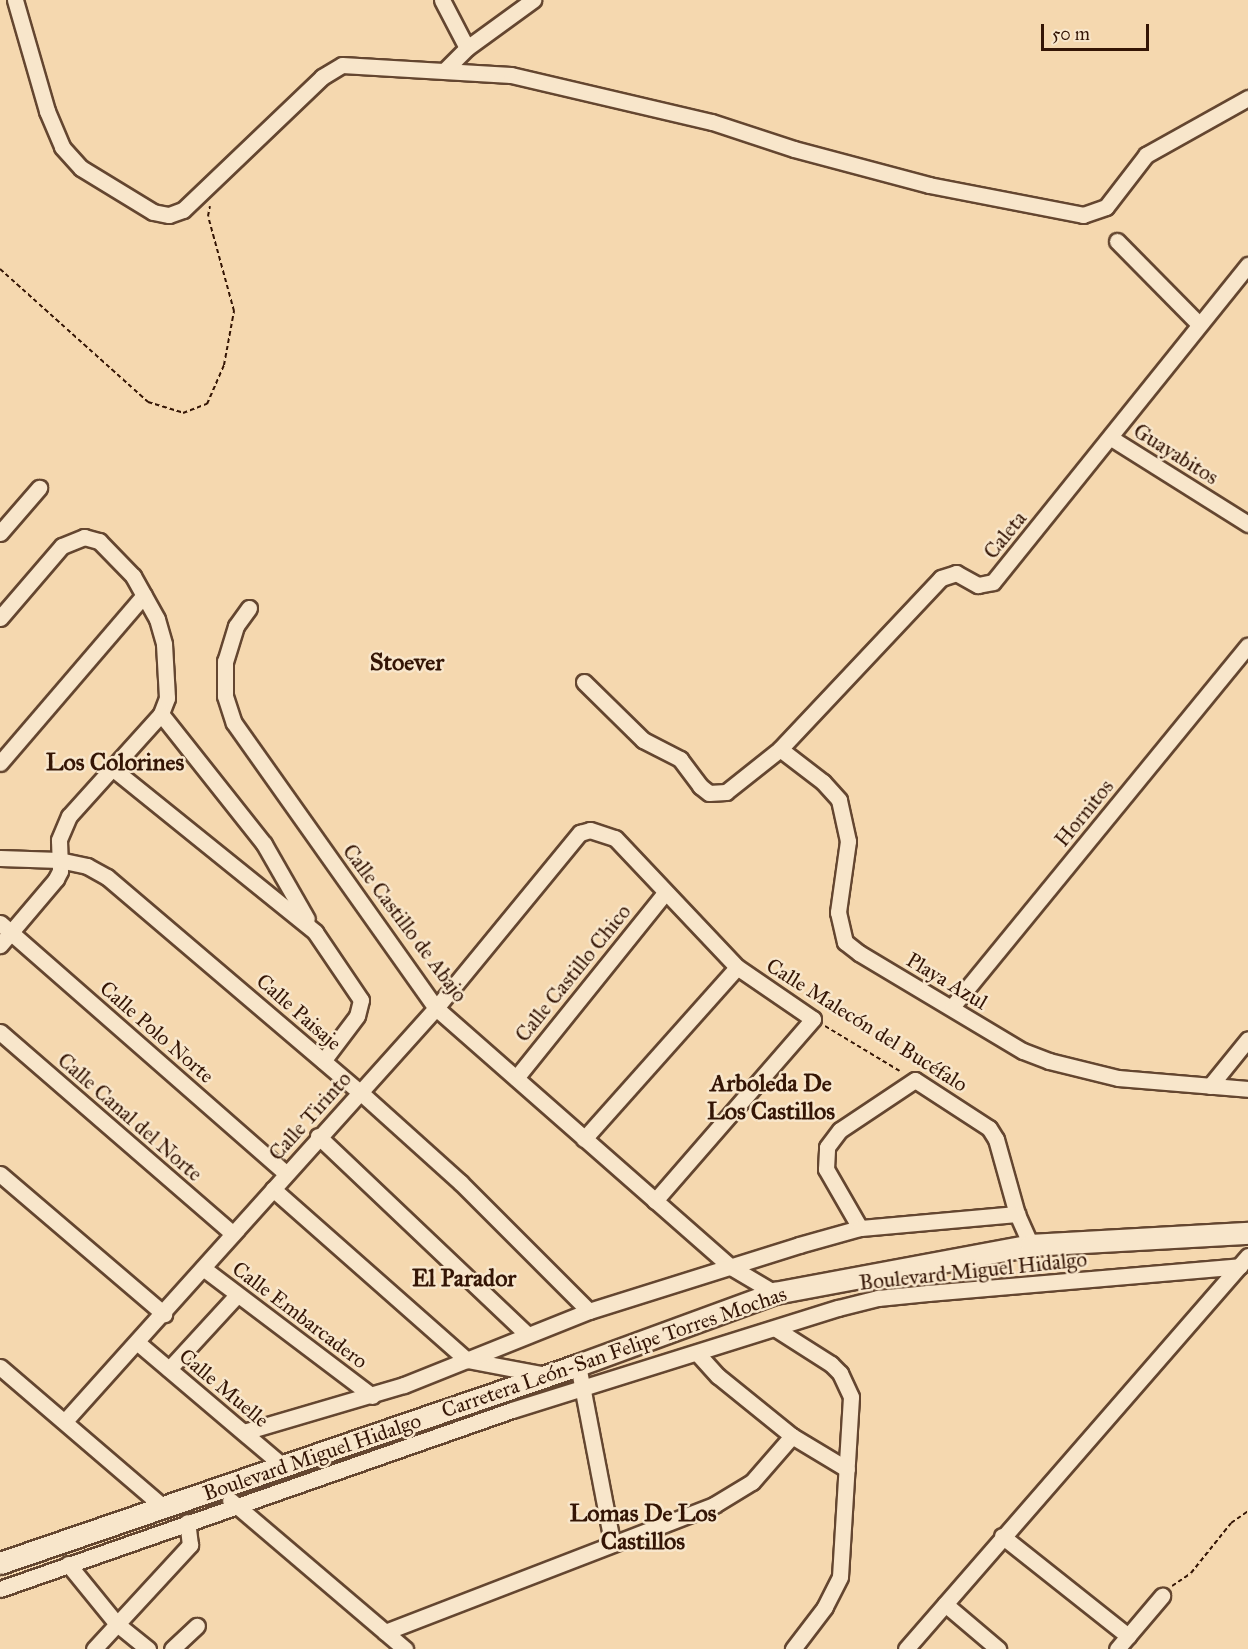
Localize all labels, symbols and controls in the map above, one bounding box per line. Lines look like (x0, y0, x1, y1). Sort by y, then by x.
scale bar (1044, 12, 1152, 50)
text: 50 m (1052, 23, 1090, 45)
street label: Guayabitos (1129, 418, 1223, 490)
street label: Caleta (978, 506, 1032, 564)
district label: Stoever (370, 649, 444, 677)
district label: Los Colorines (46, 749, 184, 777)
street label: Hornitos (1049, 774, 1119, 852)
street label: Calle Castillo de Abajo (337, 839, 473, 1007)
street label: Calle Castillo Chico (510, 899, 636, 1047)
street label: Playa Azul (902, 947, 992, 1015)
street label: Calle Malecón del Bucéfalo (762, 953, 972, 1097)
street label: Calle Paisaje (251, 968, 347, 1056)
street label: Calle Polo Norte (95, 976, 219, 1088)
street label: Calle Canal del Norte (53, 1047, 207, 1187)
street label: Calle Tirinto (263, 1066, 357, 1166)
district label: Arboleda De Los Castillos (707, 1070, 835, 1126)
street label: Boulevard Miguel Hidalgo (858, 1247, 1088, 1295)
street label: Calle Embarcadero (227, 1256, 373, 1374)
district label: El Parador (412, 1265, 516, 1293)
street label: Carretera León-San Felipe Torres Mochas (438, 1281, 790, 1423)
street label: Calle Muelle (174, 1343, 274, 1433)
street label: Boulevard Miguel Hidalgo (200, 1408, 424, 1506)
district label: Lomas De Los Castillos (569, 1500, 717, 1556)

